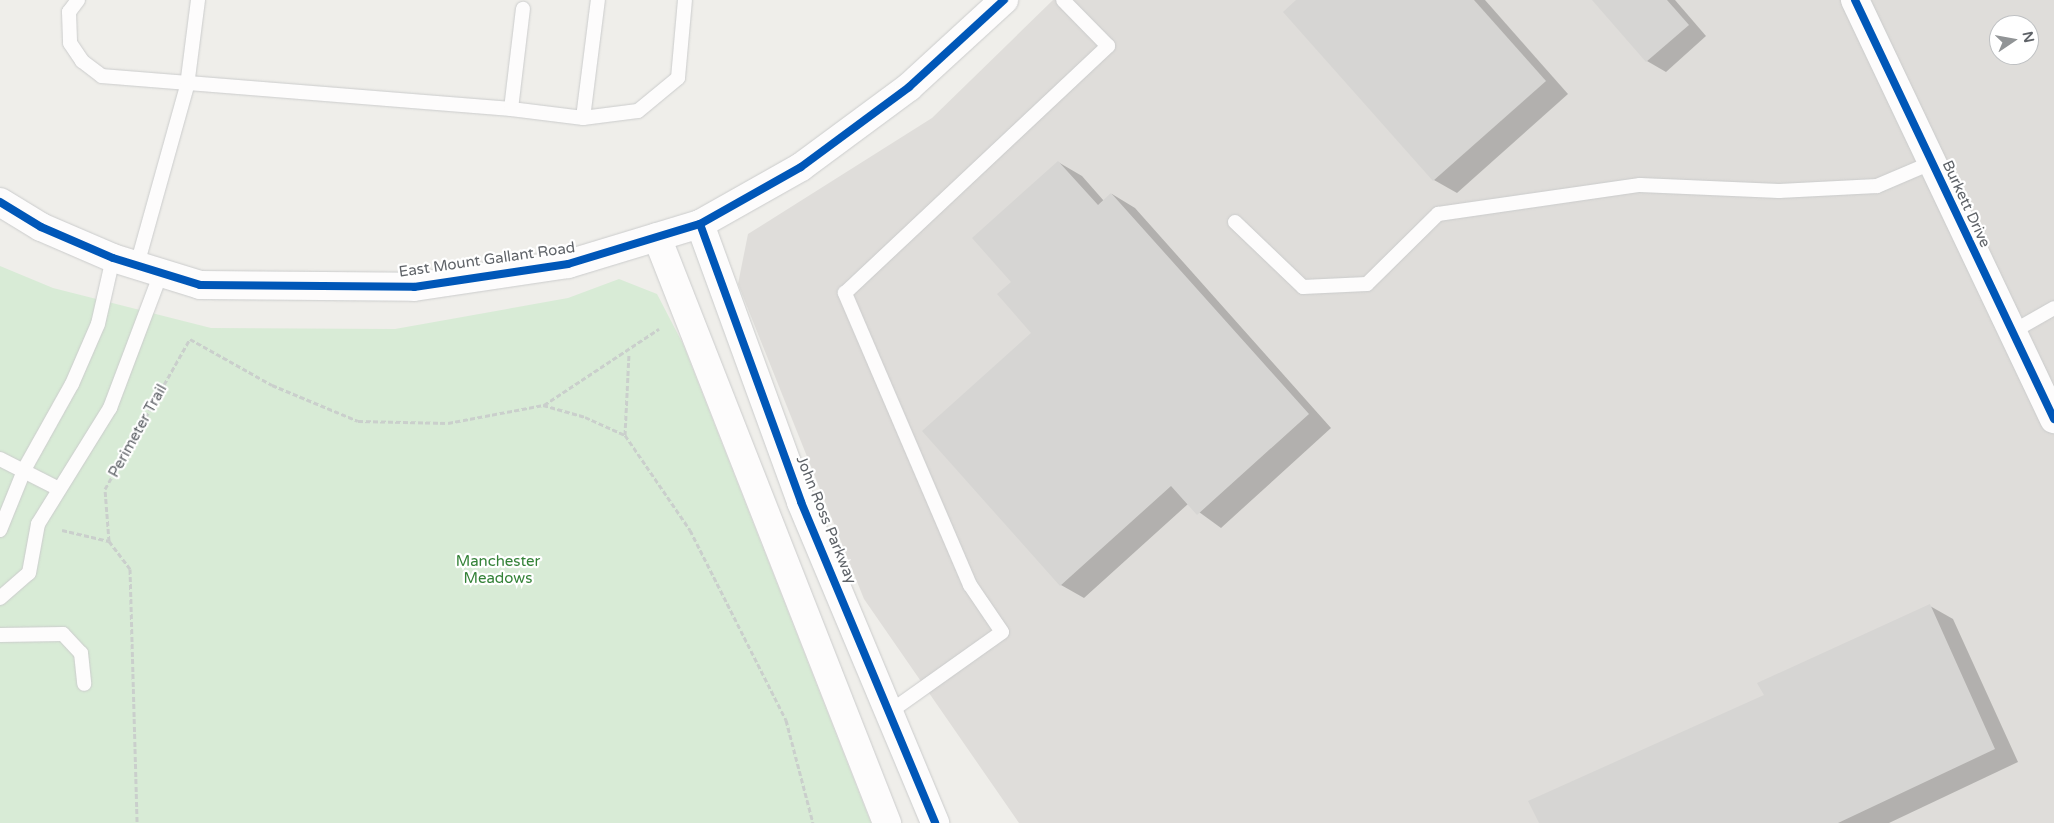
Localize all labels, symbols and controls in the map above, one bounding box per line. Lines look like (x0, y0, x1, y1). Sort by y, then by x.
north arrow (1989, 15, 2039, 65)
text: N (2019, 30, 2038, 44)
street label: Burkett Drive (1938, 158, 1994, 250)
street label: East Mount Gallant Road (398, 239, 576, 281)
street label: Perimeter Trail (105, 381, 171, 481)
street label: John Ross Parkway (792, 453, 860, 587)
park label: Manchester Meadows (456, 552, 540, 587)

